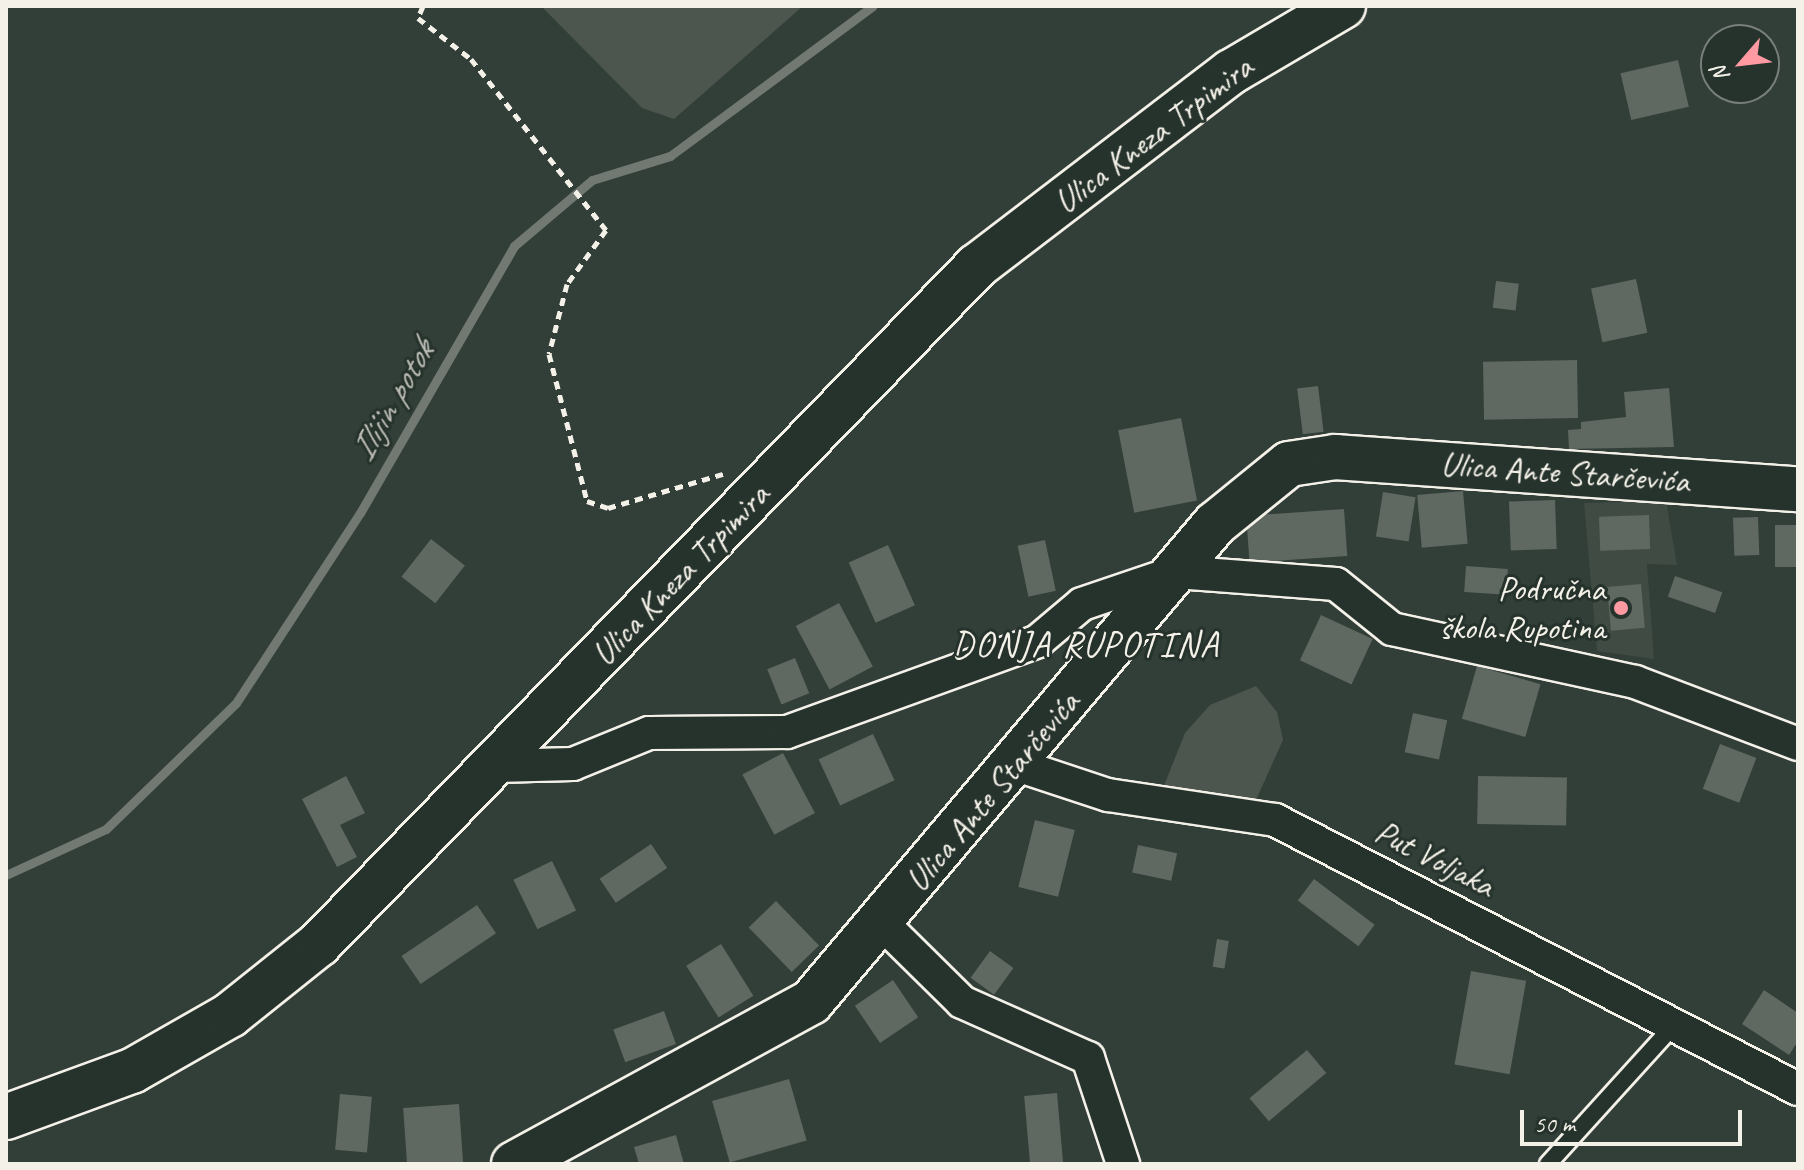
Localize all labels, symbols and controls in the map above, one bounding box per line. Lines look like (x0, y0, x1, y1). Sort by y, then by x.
north arrow (1700, 24, 1780, 104)
street label: Ulica Kneza Trpimira (1047, 47, 1259, 221)
text: N (1705, 62, 1736, 87)
water label: Ilijin potok (341, 333, 443, 469)
street label: Ulica Ante Starčevića (1439, 443, 1691, 501)
street label: Ulica Kneza Trpimira (584, 476, 776, 672)
place label: Područna škola Rupotina (1439, 568, 1605, 648)
marker: Područna škola Rupotina (1612, 599, 1630, 617)
district label: DONJA RUPOTINA (953, 623, 1219, 667)
street label: Ulica Ante Starčevića (896, 682, 1088, 900)
street label: Put Voljaka (1369, 811, 1501, 905)
scale bar (1524, 1094, 1746, 1144)
text: 50 m (1534, 1109, 1575, 1139)

